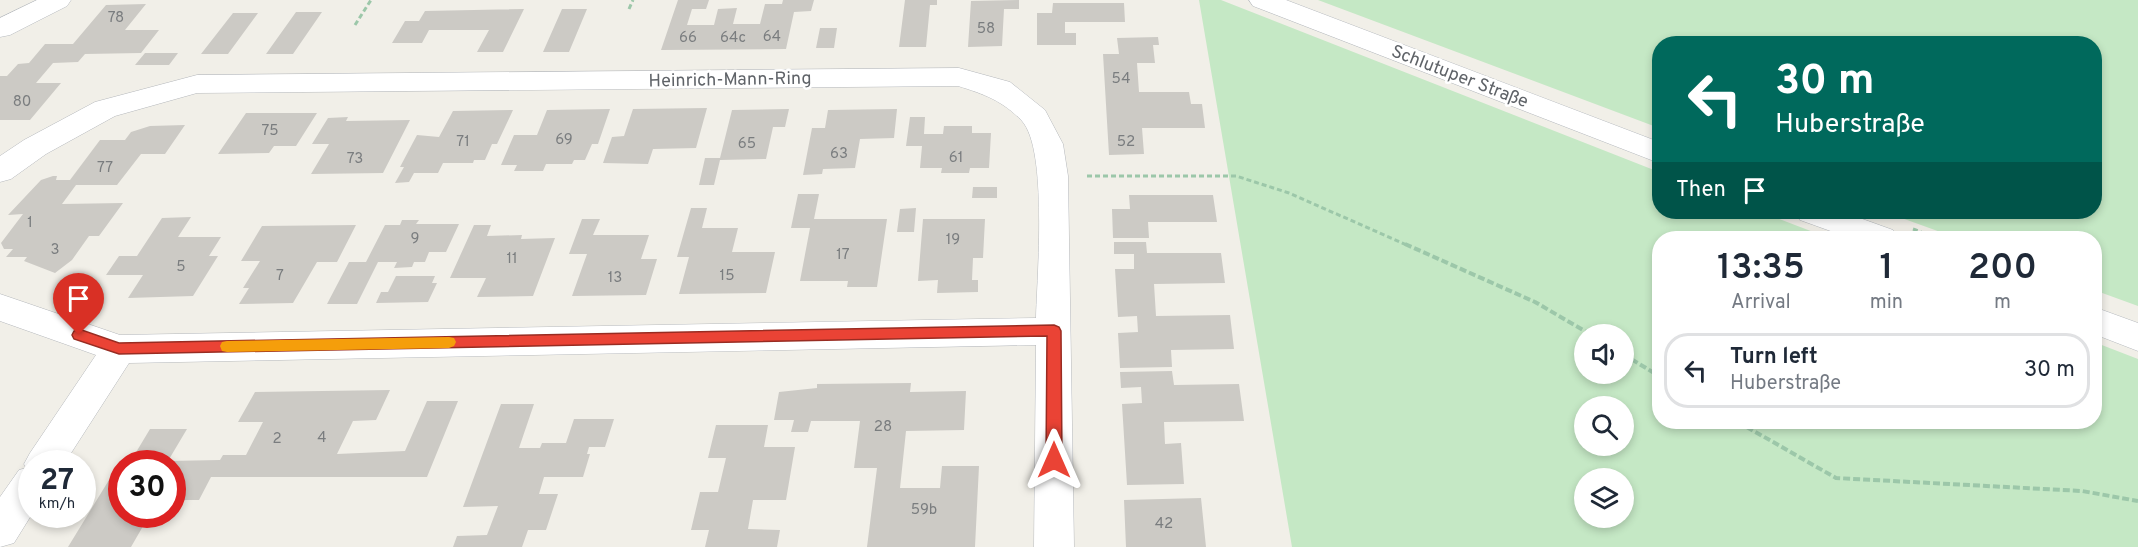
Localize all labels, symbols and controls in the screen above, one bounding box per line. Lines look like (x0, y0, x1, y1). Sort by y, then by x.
house number: 78 (108, 9, 124, 28)
house number: 58 (977, 20, 995, 39)
house number: 64 (763, 28, 781, 47)
house number: 66 (679, 29, 697, 48)
house number: 64c (720, 29, 746, 48)
street label: Schlutuper Straße (1388, 41, 1531, 114)
text: 30 m (1775, 56, 1874, 109)
icon: left (1676, 60, 1754, 138)
street label: Heinrich-Mann-Ring (648, 68, 812, 93)
house number: 54 (1112, 70, 1130, 89)
house number: 80 (13, 93, 31, 112)
text: Huberstraße (1775, 108, 1925, 142)
house number: 75 (261, 122, 279, 141)
house number: 69 (555, 131, 573, 150)
house number: 71 (456, 133, 470, 152)
house number: 52 (1117, 133, 1135, 152)
house number: 65 (738, 135, 756, 154)
house number: 63 (830, 145, 848, 164)
house number: 61 (949, 149, 963, 168)
house number: 73 (347, 150, 363, 169)
house number: 77 (97, 159, 113, 178)
icon: arrive (1738, 174, 1771, 207)
text: Then (1676, 177, 1726, 204)
house number: 1 (27, 214, 33, 233)
house number: 9 (411, 230, 419, 249)
house number: 19 (946, 231, 960, 250)
house number: 3 (50, 241, 60, 260)
house number: 17 (836, 246, 850, 265)
text: 13:35 (1717, 246, 1805, 292)
text: 1 (1879, 246, 1894, 292)
text: 200 (1968, 246, 2037, 292)
house number: 11 (506, 250, 518, 269)
house number: 5 (176, 258, 186, 277)
house number: 7 (276, 267, 284, 286)
house number: 15 (720, 267, 734, 286)
house number: 13 (608, 269, 622, 288)
pin (53, 273, 104, 335)
icon: arrive (62, 282, 95, 315)
text: Arrival (1731, 290, 1791, 316)
text: min (1870, 290, 1903, 316)
text: m (1994, 290, 2011, 316)
map controls (1574, 324, 1634, 528)
button: sound (1574, 324, 1634, 384)
text: Turn left (1730, 344, 1818, 371)
icon: left (1679, 354, 1712, 387)
text: 30 m (2024, 357, 2075, 384)
text: Huberstraße (1730, 371, 1841, 397)
button: search (1574, 396, 1634, 456)
house number: 28 (874, 418, 892, 437)
position arrow (1022, 428, 1086, 492)
house number: 4 (317, 429, 327, 448)
house number: 2 (272, 430, 282, 449)
speed limit sign: 30 (108, 450, 186, 528)
text: 27 (40, 463, 74, 500)
button: layers (1574, 468, 1634, 528)
text: km/h (39, 495, 75, 514)
house number: 59b (911, 501, 937, 520)
house number: 42 (1155, 515, 1173, 534)

